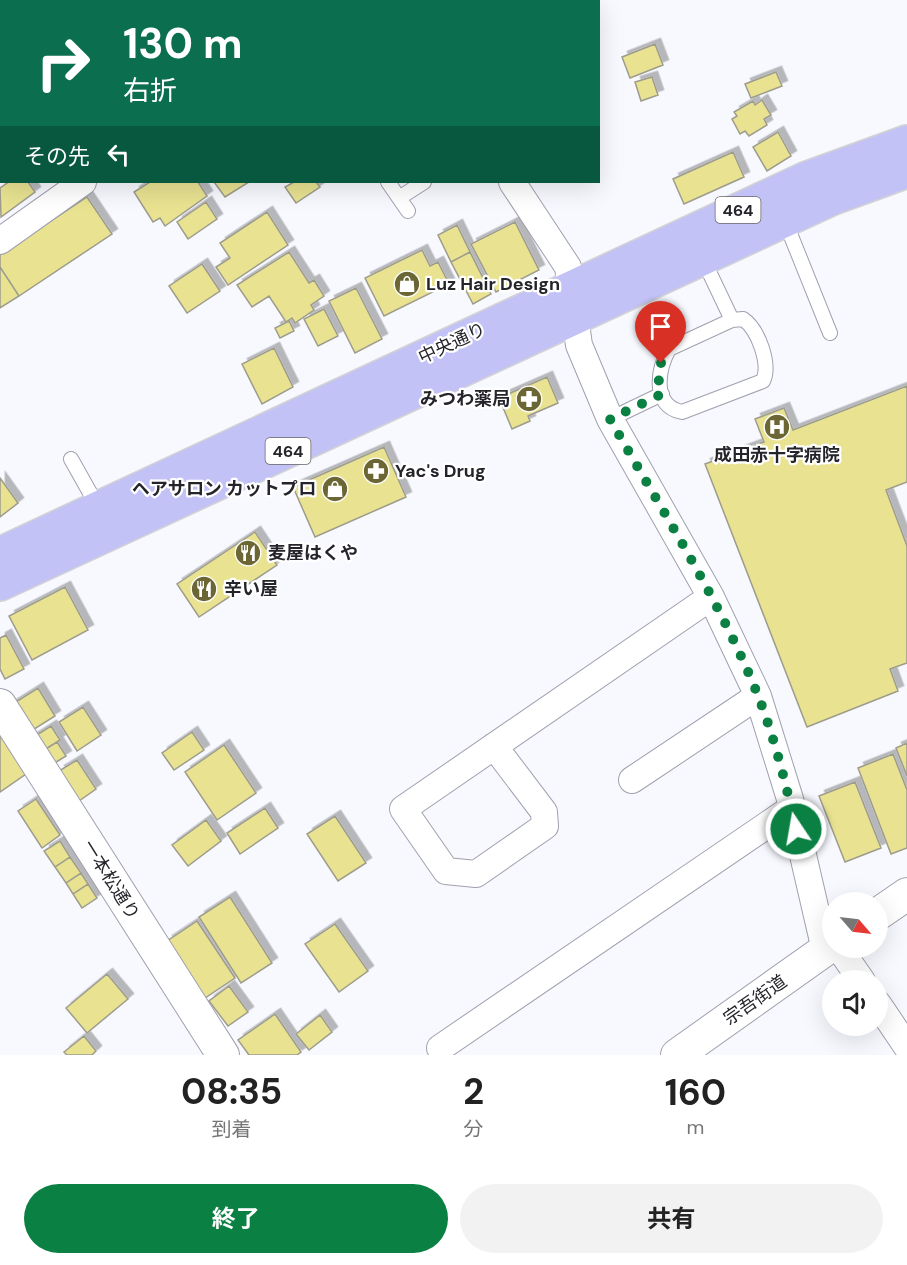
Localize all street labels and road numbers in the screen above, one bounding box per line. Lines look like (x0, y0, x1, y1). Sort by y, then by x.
road number: 464 (716, 197, 760, 223)
street label: 中央通り (414, 317, 490, 369)
road number: 464 (266, 438, 310, 464)
street label: 一本松通り (77, 835, 145, 925)
street label: 宗吾街道 (719, 970, 791, 1030)

